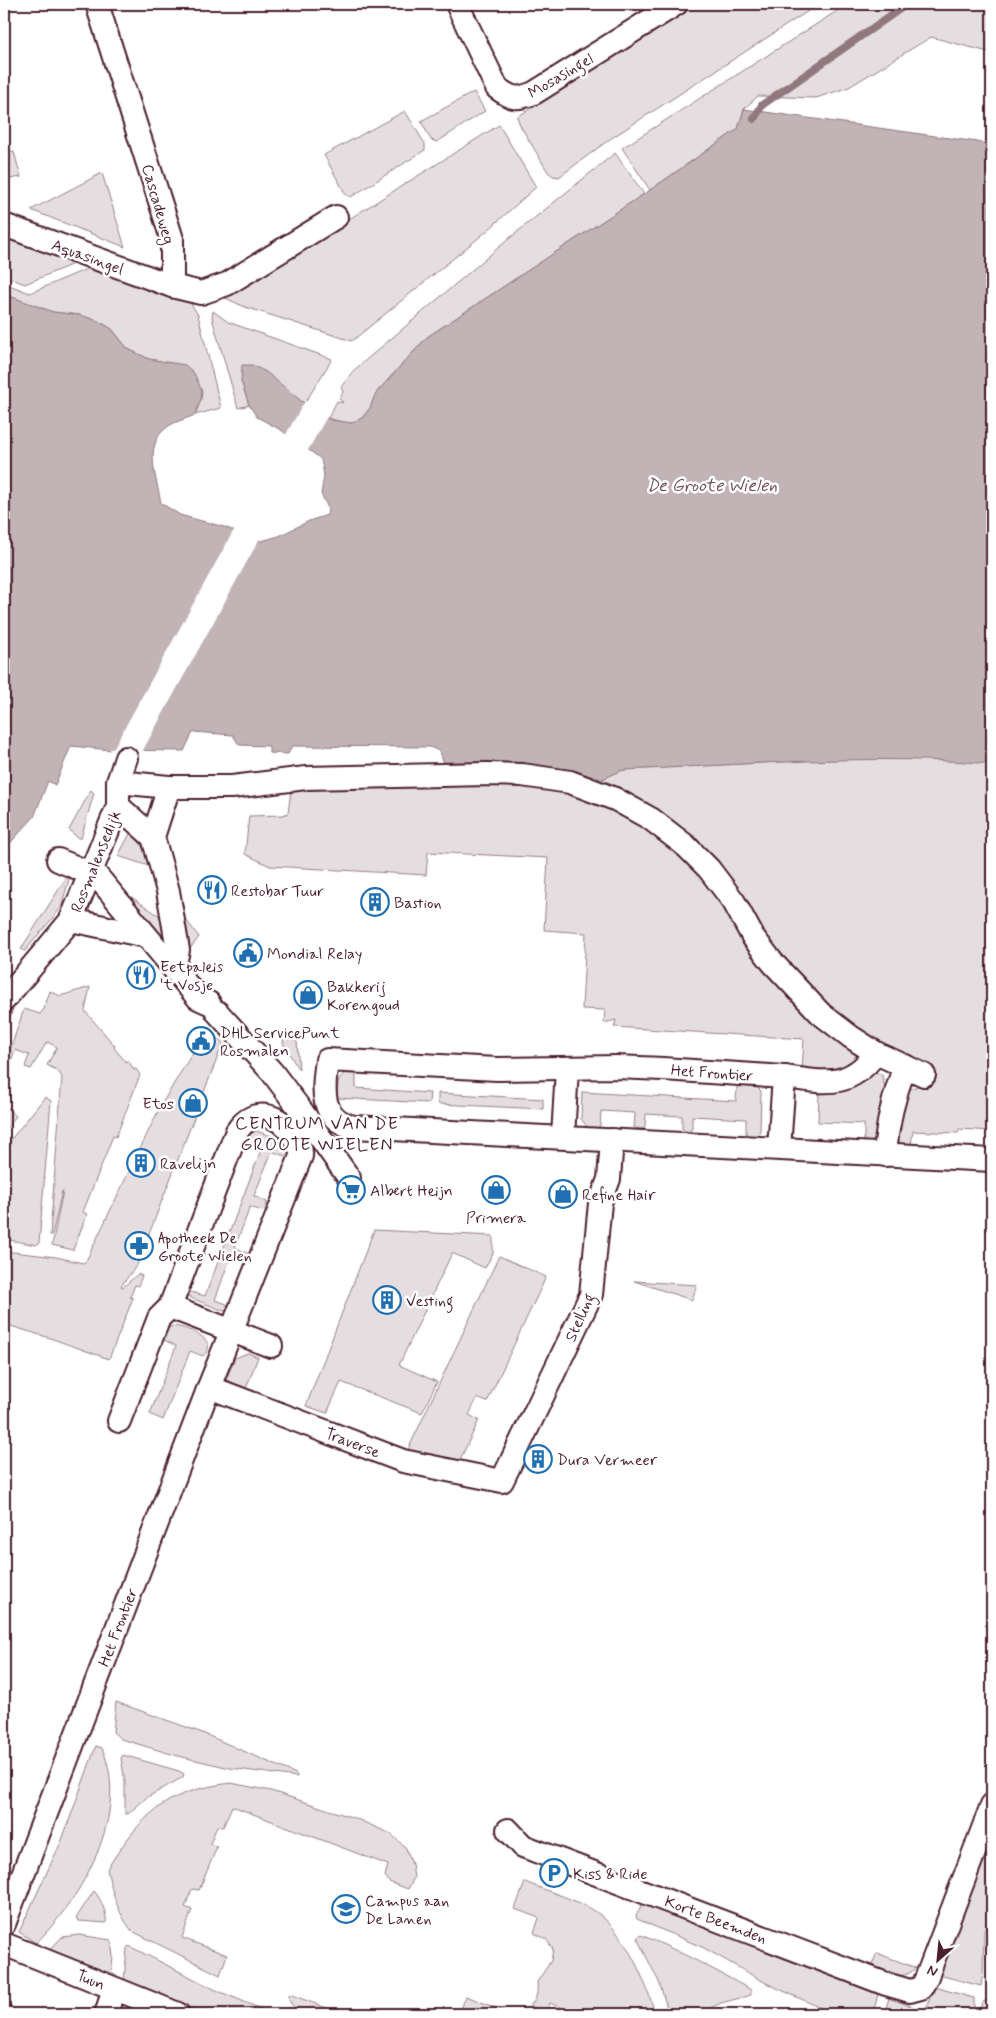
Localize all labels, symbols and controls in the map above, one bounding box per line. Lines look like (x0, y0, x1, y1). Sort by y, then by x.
street label: Mosasingel (524, 49, 598, 105)
street label: Cascadeweg (135, 162, 179, 247)
street label: Aquasingel (49, 235, 127, 280)
water label: De Groote Wielen (647, 474, 777, 498)
street label: Rosmalensedijk (66, 807, 126, 916)
restaurant icon: Restobar Tuur (197, 875, 227, 905)
place label: Restobar Tuur (231, 881, 324, 902)
building icon: Bastion (360, 887, 390, 917)
place label: Bastion (394, 893, 442, 914)
public building icon: Mondial Relay (233, 938, 263, 968)
place label: Mondial Relay (267, 944, 362, 965)
place label: Eetpaleis 't Vosje (160, 957, 223, 996)
restaurant icon: Eetpaleis 't Vosje (126, 960, 156, 990)
place label: Bakkerij Korengoud (327, 977, 400, 1016)
shop icon: Bakkerij Korengoud (293, 980, 323, 1010)
place label: DHL ServicePunt Rosmalen (220, 1023, 340, 1062)
public building icon: DHL ServicePunt Rosmalen (186, 1026, 216, 1056)
street label: Het Frontier (670, 1060, 754, 1087)
shop icon: Etos (178, 1088, 208, 1118)
place label: Etos (142, 1094, 174, 1115)
district label: CENTRUM VAN DE GROOTE WIELEN (235, 1112, 399, 1157)
building icon: Ravelijn (126, 1148, 156, 1178)
place label: Ravelijn (160, 1154, 216, 1175)
supermarket icon: Albert Heijn (336, 1175, 366, 1205)
shop icon: Primera (481, 1175, 511, 1205)
shop icon: Refine Hair (548, 1179, 578, 1209)
place label: Albert Heijn (370, 1181, 453, 1202)
place label: Refine Hair (582, 1185, 656, 1206)
place label: Primera (466, 1208, 527, 1229)
place label: Apotheek De Groote Wielen (158, 1228, 252, 1267)
pharmacy icon: Apotheek De Groote Wielen (124, 1231, 154, 1261)
building icon: Vesting (372, 1285, 402, 1315)
street label: Stelling (560, 1290, 601, 1346)
place label: Vesting (406, 1291, 454, 1313)
street label: Traverse (322, 1423, 383, 1464)
building icon: Dura Vermeer (523, 1444, 553, 1474)
place label: Dura Vermeer (557, 1450, 658, 1471)
street label: Het Frontier (94, 1585, 143, 1670)
parking icon: Kiss & Ride (539, 1858, 569, 1888)
place label: Kiss & Ride (573, 1864, 647, 1885)
place label: Campus aan De Lanen (365, 1891, 449, 1930)
street label: Korte Beemden (661, 1891, 770, 1950)
school or university icon: Campus aan De Lanen (331, 1894, 361, 1924)
north arrow (914, 1936, 964, 1986)
text: N (924, 1961, 941, 1981)
street label: Tuun (73, 1965, 108, 1996)

